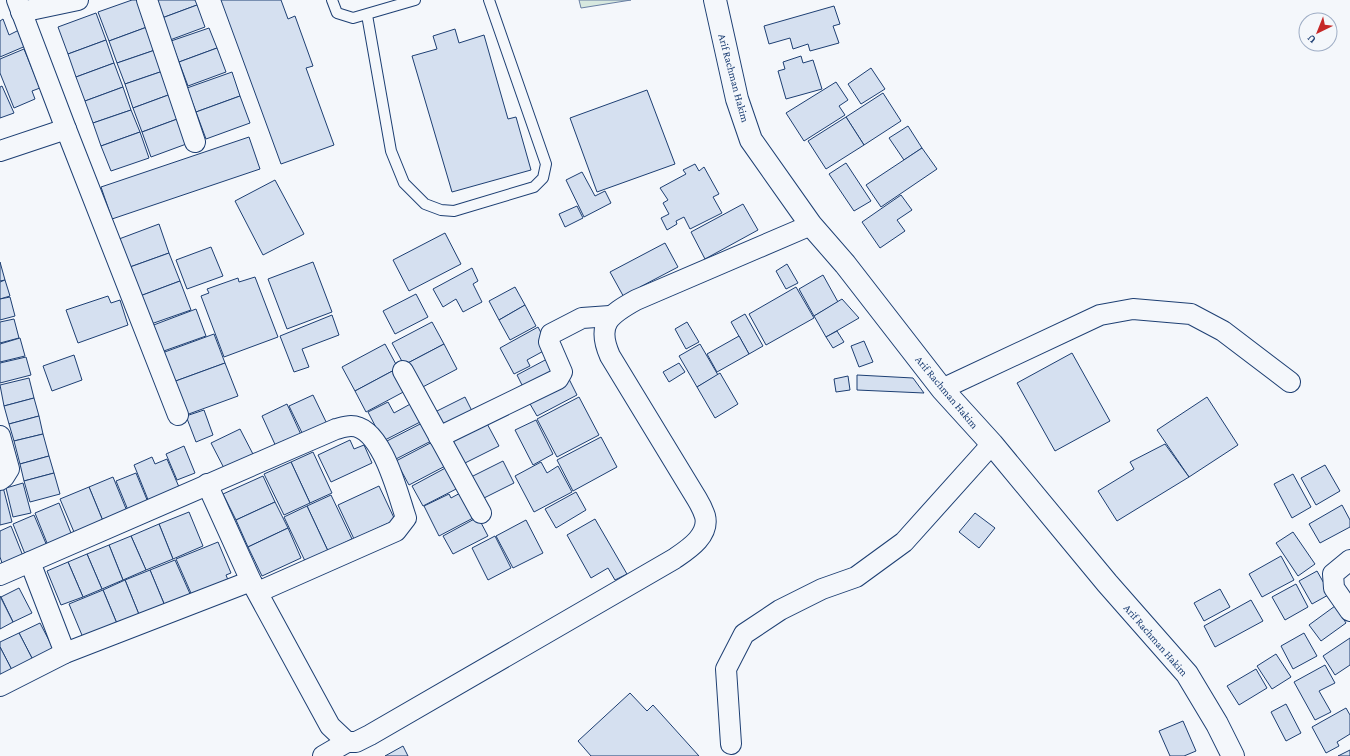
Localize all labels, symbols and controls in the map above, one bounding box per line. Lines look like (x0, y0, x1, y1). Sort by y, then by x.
north arrow (1298, 12, 1338, 52)
street label: Arif Rachman Hakim (716, 32, 752, 124)
text: U (1304, 32, 1318, 46)
street label: Arif Rachman Hakim (913, 353, 981, 431)
street label: Arif Rachman Hakim (1122, 602, 1191, 678)

